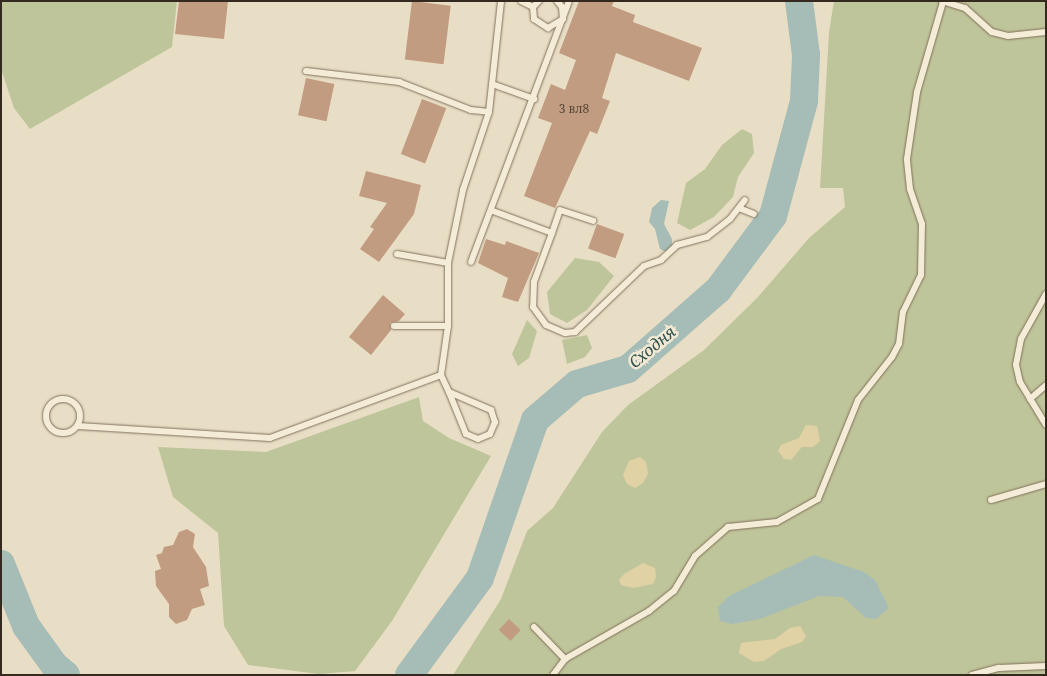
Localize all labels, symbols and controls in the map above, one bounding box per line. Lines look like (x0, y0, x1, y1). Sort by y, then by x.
house number: 3 вл8 (559, 102, 589, 116)
water label: Сходня (625, 322, 679, 372)

